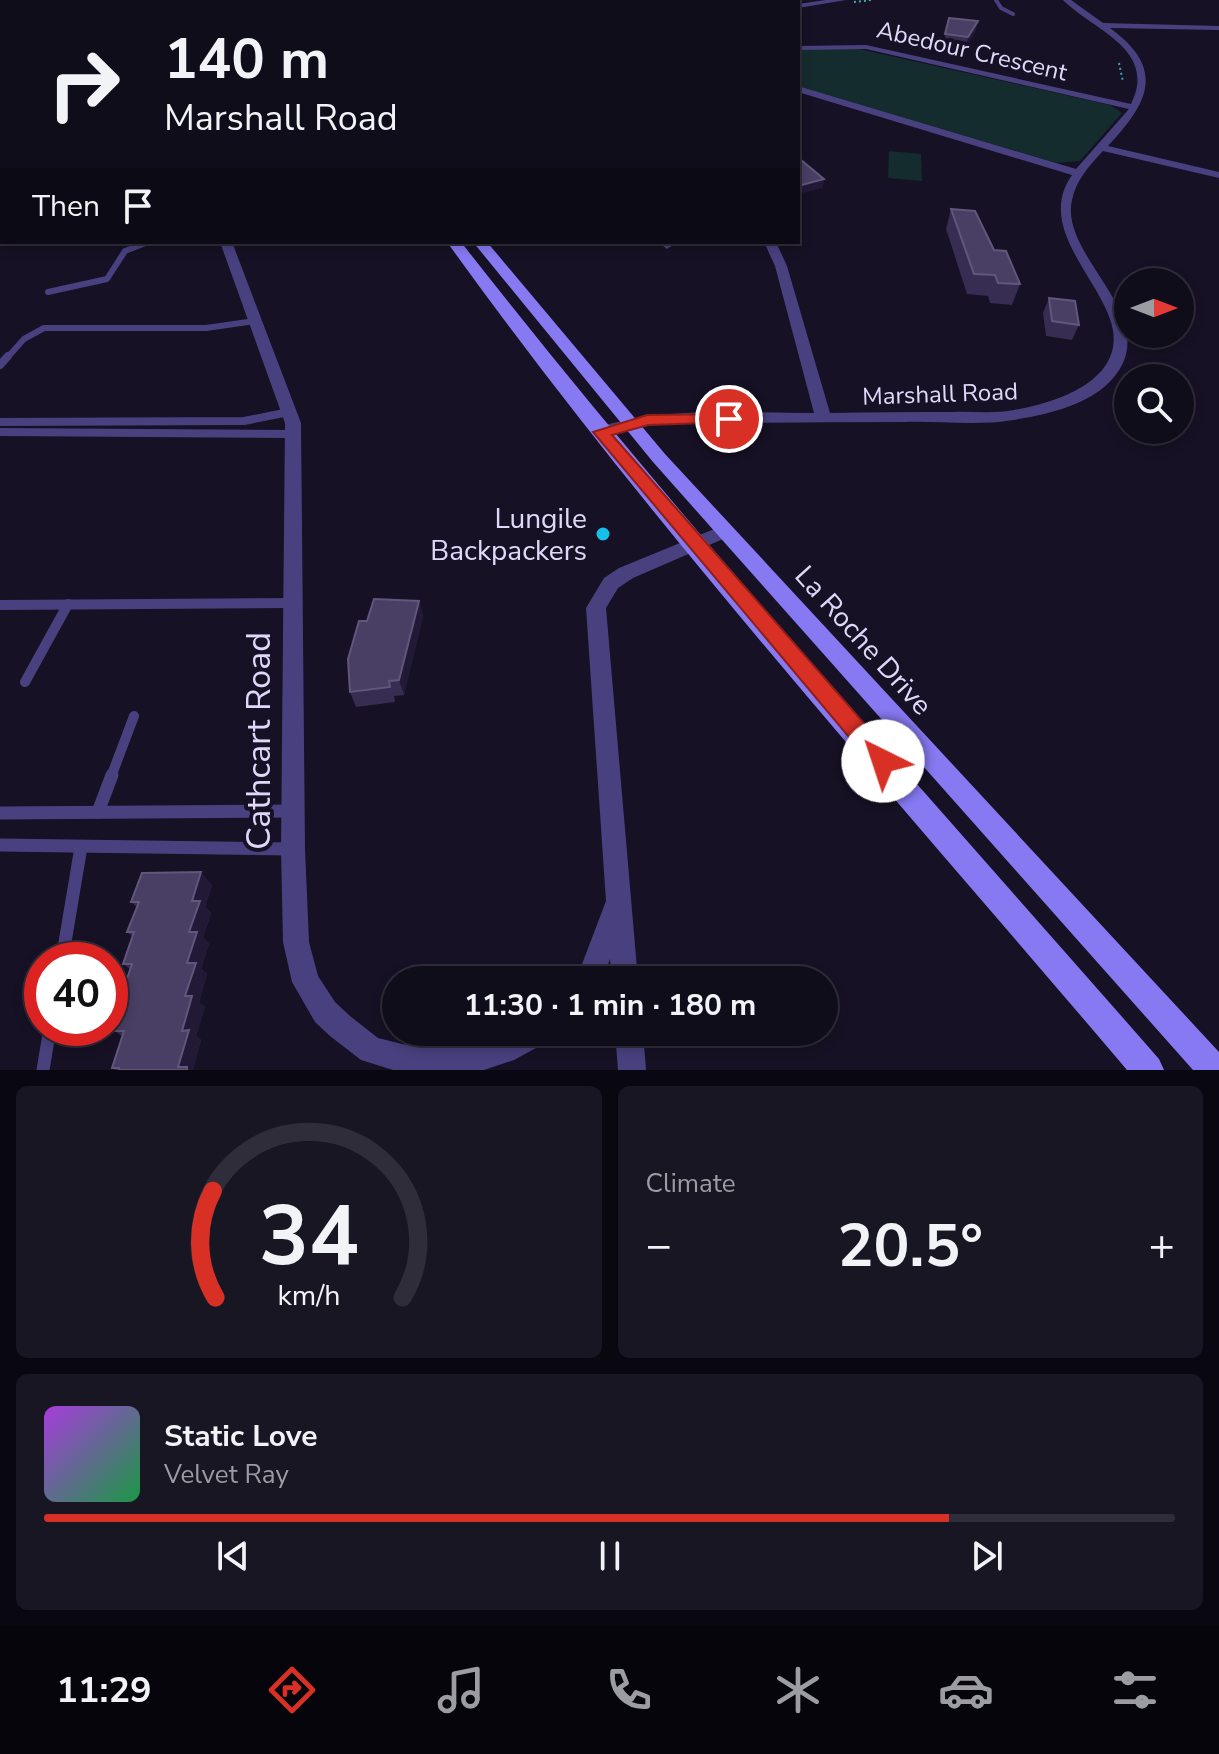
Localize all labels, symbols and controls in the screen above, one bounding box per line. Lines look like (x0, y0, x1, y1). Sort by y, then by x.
street label: Abedour Crescent (874, 14, 1071, 89)
text: 140 m (164, 21, 329, 98)
icon: right (32, 32, 136, 136)
text: Marshall Road (164, 94, 398, 143)
icon: arrive (116, 184, 160, 228)
text: Then (32, 186, 100, 227)
north arrow (1114, 268, 1194, 348)
map controls (1114, 268, 1194, 444)
button: search (1114, 364, 1194, 444)
street label: Marshall Road (862, 375, 1018, 413)
pin (695, 385, 763, 453)
icon: arrive (707, 397, 751, 441)
place label: Lungile Backpackers (430, 500, 587, 570)
marker: Lungile Backpackers (594, 525, 612, 543)
street label: La Roche Drive (786, 558, 940, 723)
street label: Cathcart Road (236, 632, 282, 850)
position arrow (841, 719, 925, 803)
speed limit sign: 40 (24, 942, 128, 1046)
text: 11:30 · 1 min · 180 m (464, 985, 756, 1026)
text: Climate (646, 1166, 736, 1201)
text: 34 (259, 1180, 359, 1293)
text: 20.5° (837, 1205, 983, 1287)
text: − (646, 1216, 672, 1276)
text: + (1149, 1216, 1175, 1276)
text: km/h (277, 1276, 340, 1315)
text: Static Love (164, 1416, 318, 1457)
text: Velvet Ray (164, 1457, 289, 1492)
icon: previous (211, 1534, 255, 1578)
icon: pause (588, 1534, 632, 1578)
icon: next (965, 1534, 1009, 1578)
icon: directions (264, 1662, 320, 1718)
icon: music (433, 1662, 489, 1718)
icon: phone (601, 1662, 657, 1718)
icon: climate (770, 1662, 826, 1718)
icon: car (938, 1662, 994, 1718)
icon: filters (1107, 1662, 1163, 1718)
text: 11:29 (56, 1666, 152, 1715)

